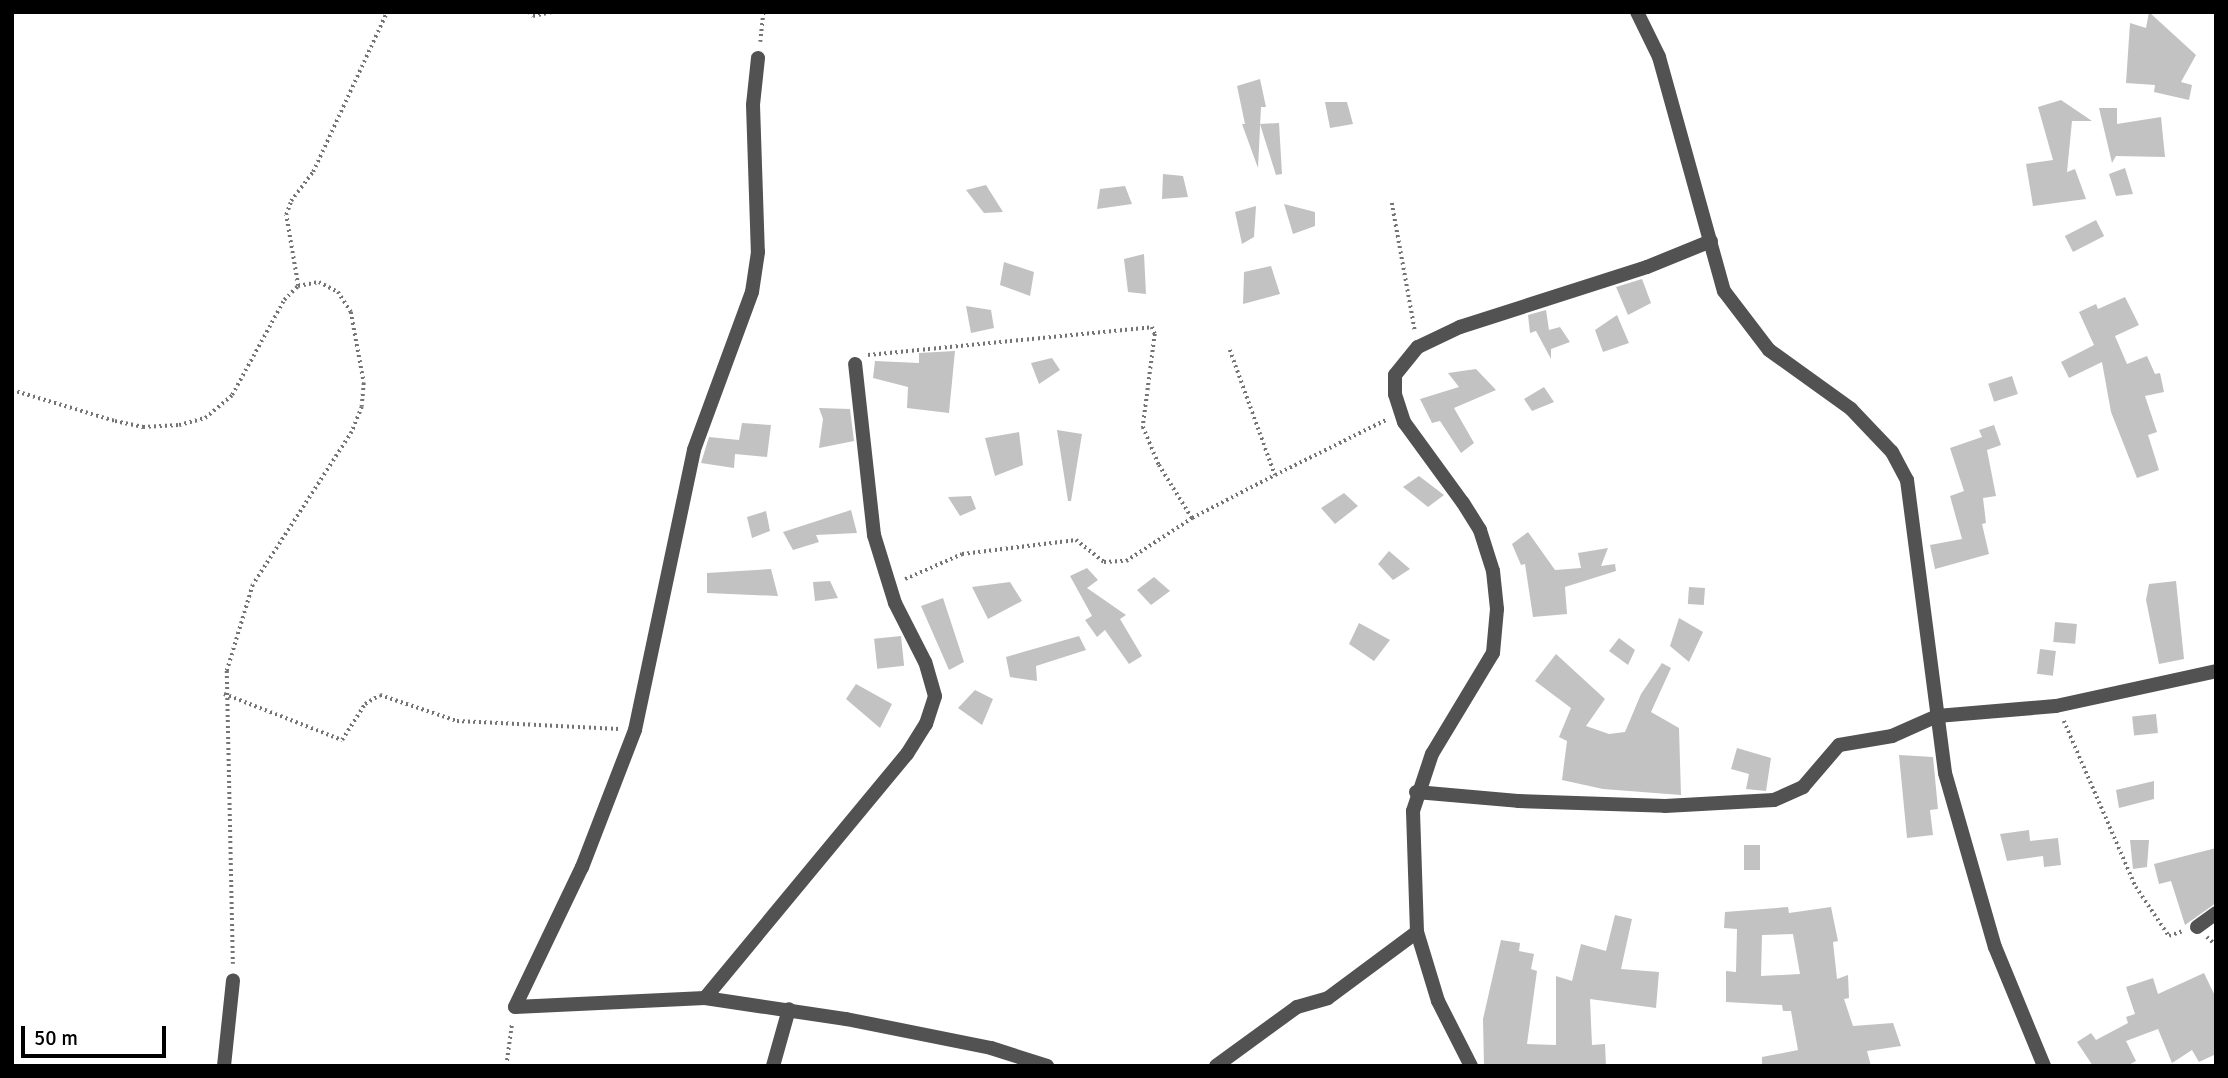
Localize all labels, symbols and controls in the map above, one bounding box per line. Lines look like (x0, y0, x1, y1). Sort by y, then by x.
scale bar (24, 1012, 170, 1056)
text: 50 m (34, 1025, 78, 1051)

